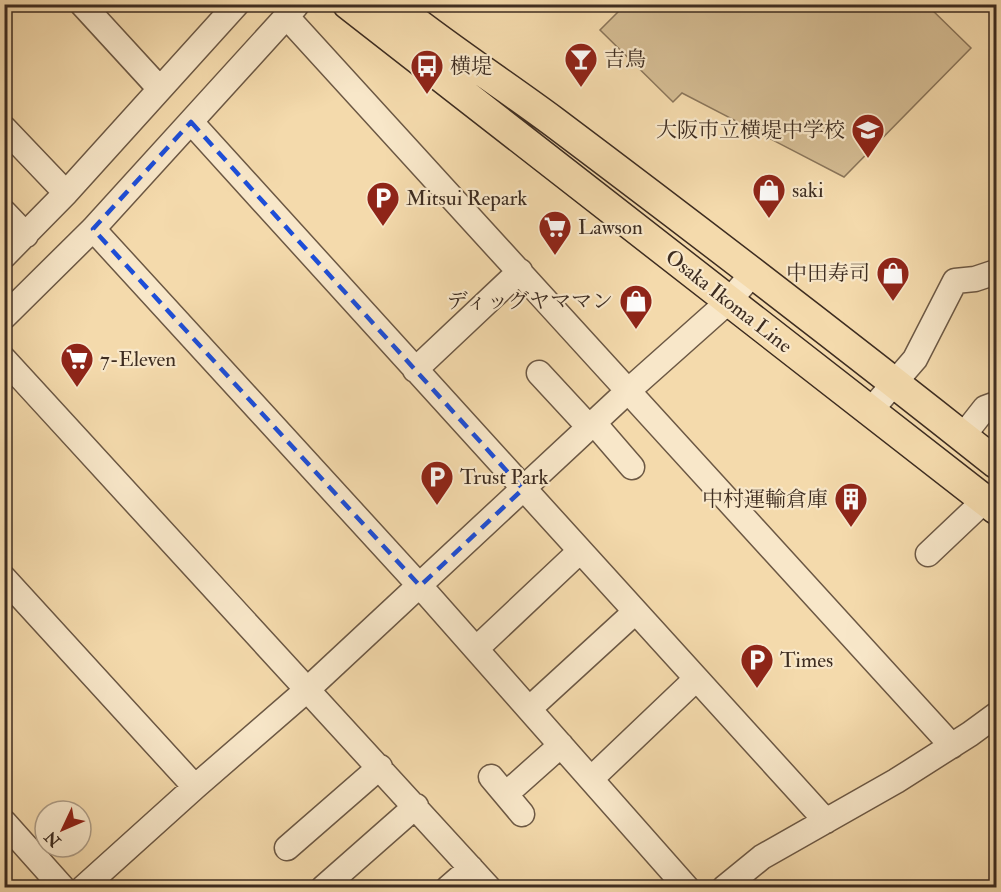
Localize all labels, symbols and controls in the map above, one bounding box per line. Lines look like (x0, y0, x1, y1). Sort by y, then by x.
bar icon: 吉鳥 (563, 41, 599, 88)
place label: 吉鳥 (604, 46, 646, 73)
bus stop icon: 横堤 (409, 48, 445, 95)
place label: 横堤 (450, 53, 492, 80)
school or university icon: 大阪市立横堤中学校 (850, 112, 886, 159)
place label: 大阪市立横堤中学校 (656, 117, 845, 144)
shop icon: saki (751, 172, 787, 219)
place label: saki (792, 177, 824, 204)
parking icon: Mitsui Repark (365, 180, 401, 227)
place label: Mitsui Repark (406, 185, 527, 212)
supermarket icon: Lawson (537, 209, 573, 256)
place label: Lawson (578, 214, 643, 241)
street label: Osaka Ikoma Line (660, 243, 798, 360)
shop icon: 中田寿司 (875, 255, 911, 302)
place label: 中田寿司 (786, 260, 870, 287)
shop icon: ディッグヤママン (618, 283, 654, 330)
place label: ディッグヤママン (447, 288, 613, 315)
supermarket icon: 7-Eleven (59, 341, 95, 388)
place label: 7-Eleven (100, 346, 176, 373)
parking icon: Trust Park (419, 459, 455, 506)
place label: Trust Park (460, 464, 549, 491)
building icon: 中村運輸倉庫 (833, 481, 869, 528)
place label: 中村運輸倉庫 (702, 486, 828, 513)
parking icon: Times (739, 642, 775, 689)
place label: Times (780, 647, 833, 674)
north arrow (33, 799, 93, 859)
text: N (40, 826, 66, 852)

